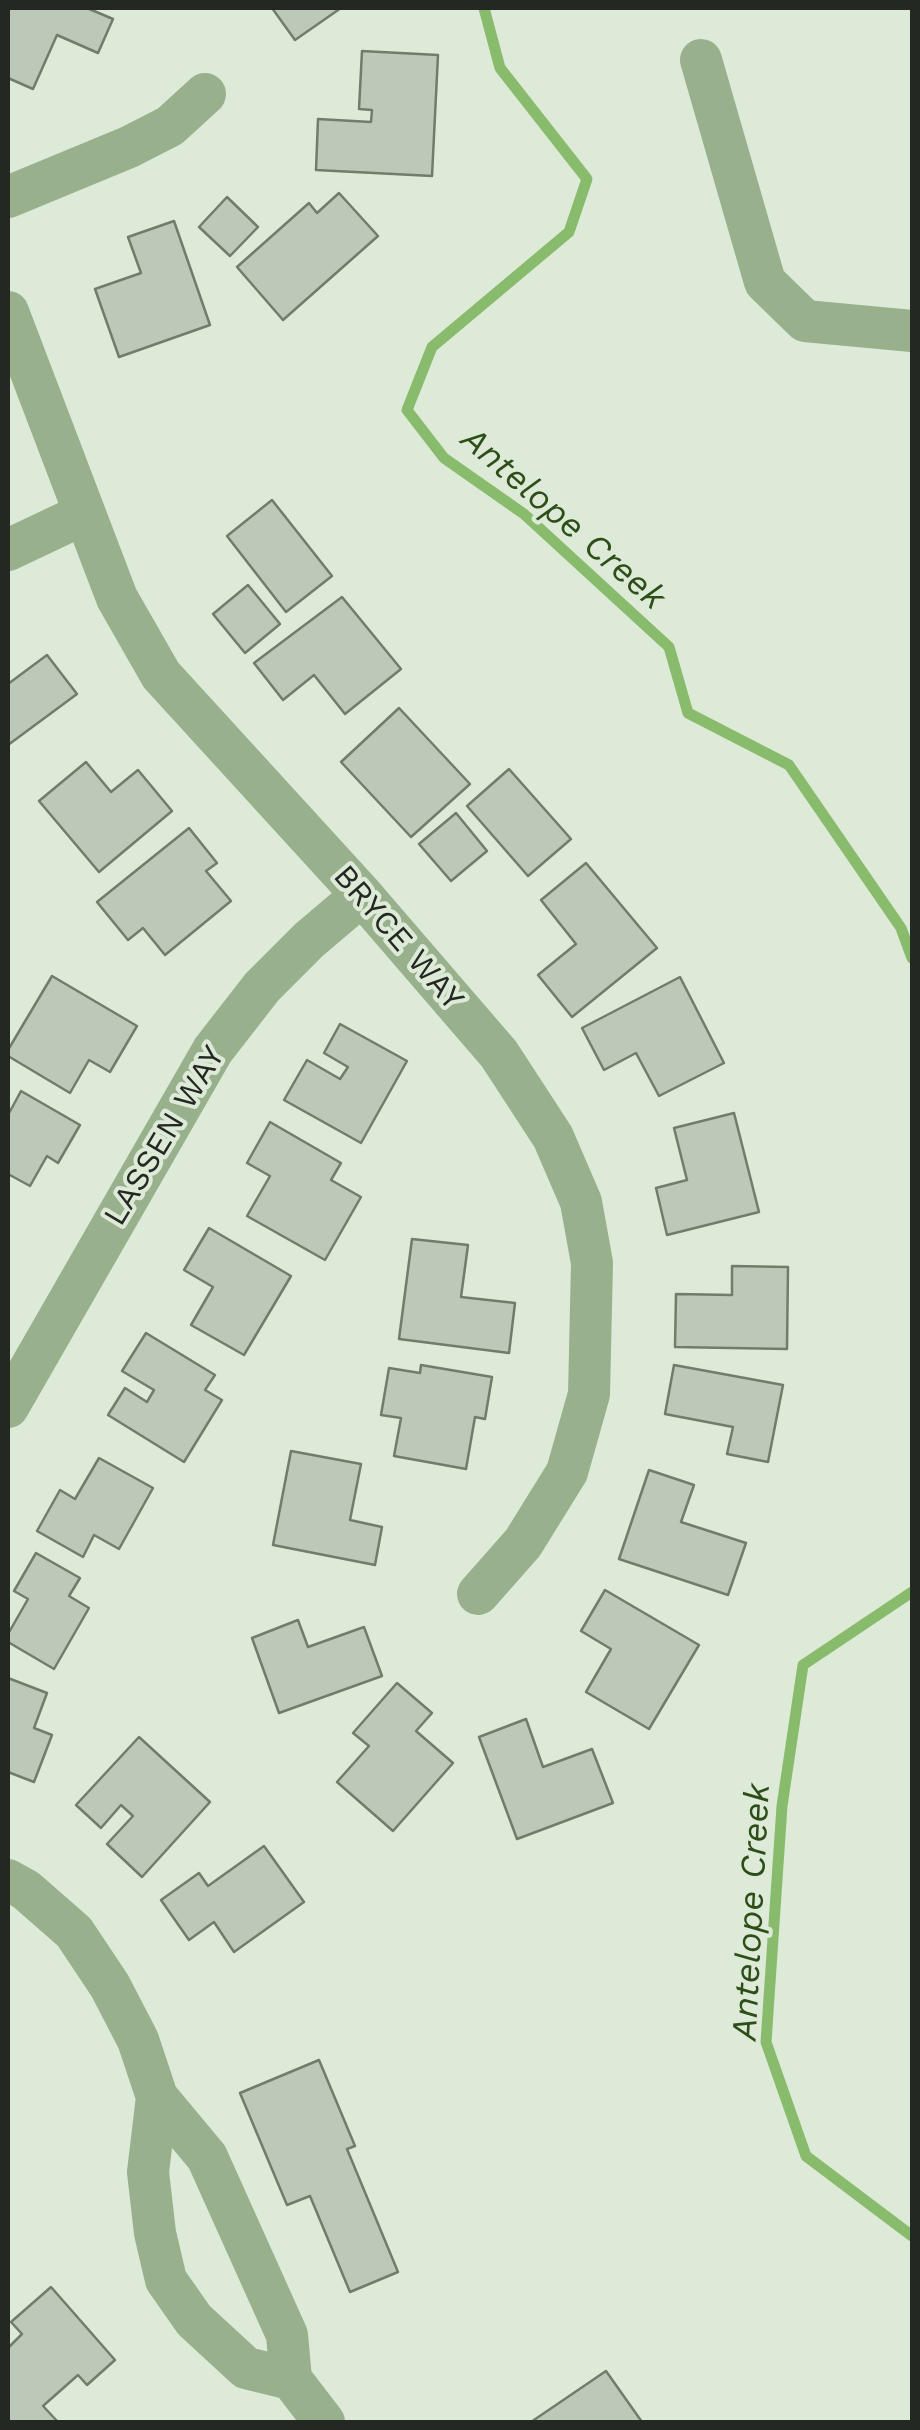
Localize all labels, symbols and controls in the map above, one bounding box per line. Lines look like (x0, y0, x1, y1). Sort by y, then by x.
water label: Antelope Creek (452, 419, 674, 619)
street label: BRYCE WAY (325, 858, 471, 1018)
street label: LASSEN WAY (96, 1039, 234, 1233)
water label: Antelope Creek (724, 1782, 780, 2042)

